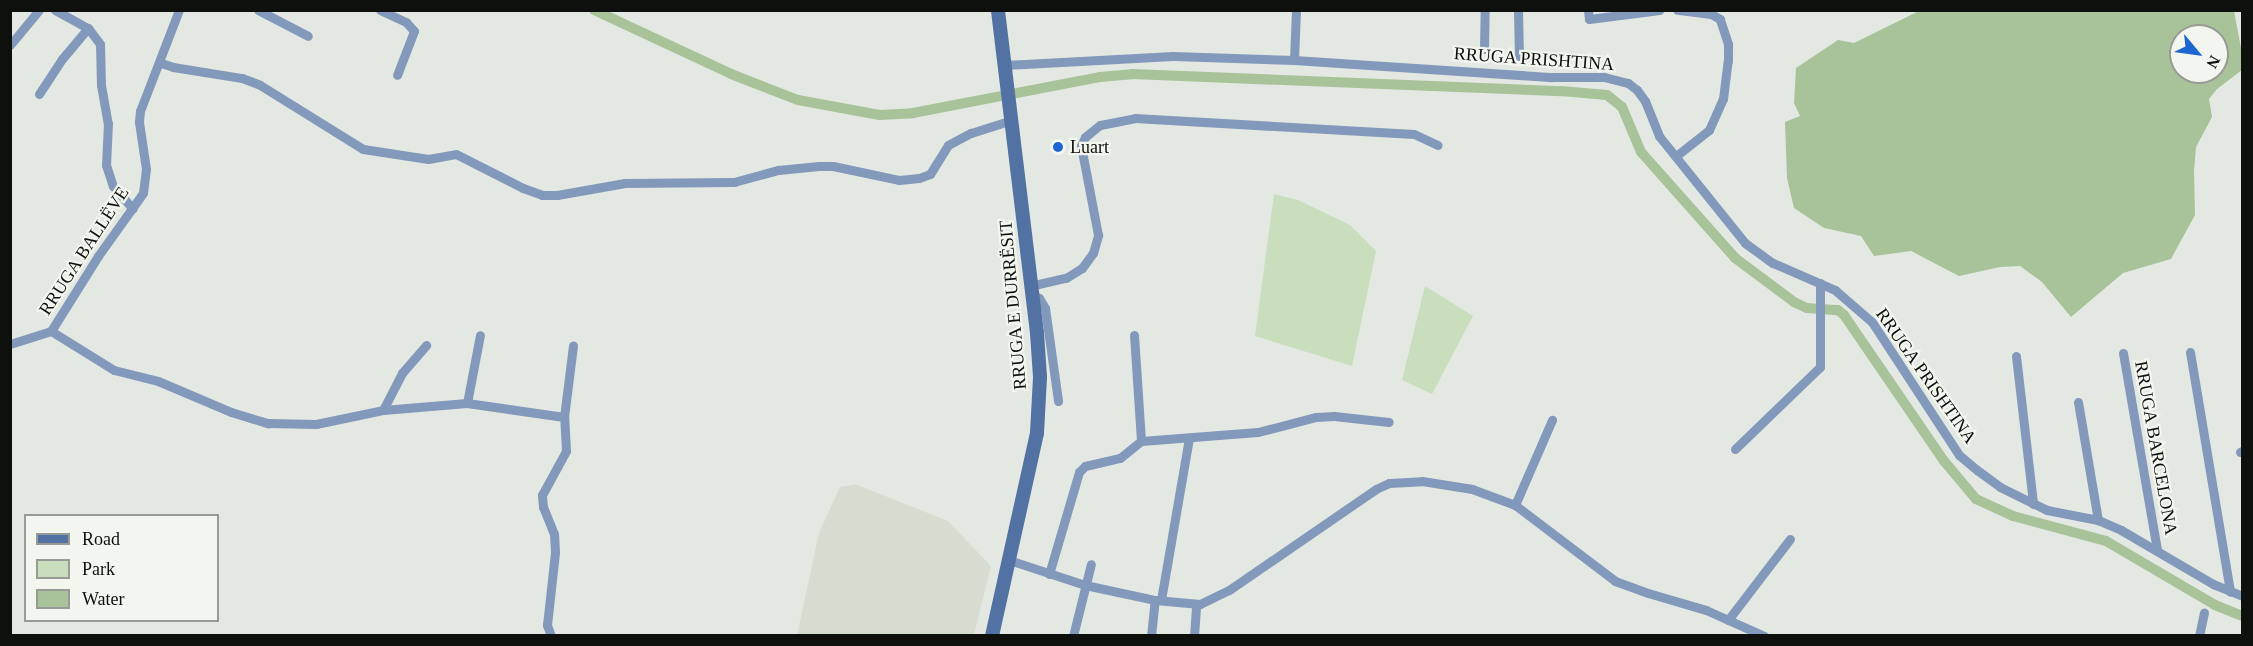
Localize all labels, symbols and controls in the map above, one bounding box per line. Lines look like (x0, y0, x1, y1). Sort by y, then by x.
north arrow (2169, 24, 2229, 84)
street label: RRUGA PRISHTINA (1453, 43, 1615, 75)
text: N (2203, 53, 2224, 71)
place label: Luart (1070, 136, 1109, 158)
marker: Luart (1051, 140, 1065, 154)
street label: RRUGA BALLËVE (34, 182, 134, 320)
street label: RRUGA E DURRËSIT (995, 219, 1031, 391)
street label: RRUGA PRISHTINA (1871, 304, 1981, 448)
street label: RRUGA BARCELONA (2130, 359, 2182, 537)
legend (24, 514, 219, 622)
text: Road (82, 529, 120, 549)
text: Park (82, 559, 115, 579)
text: Water (82, 589, 125, 609)

